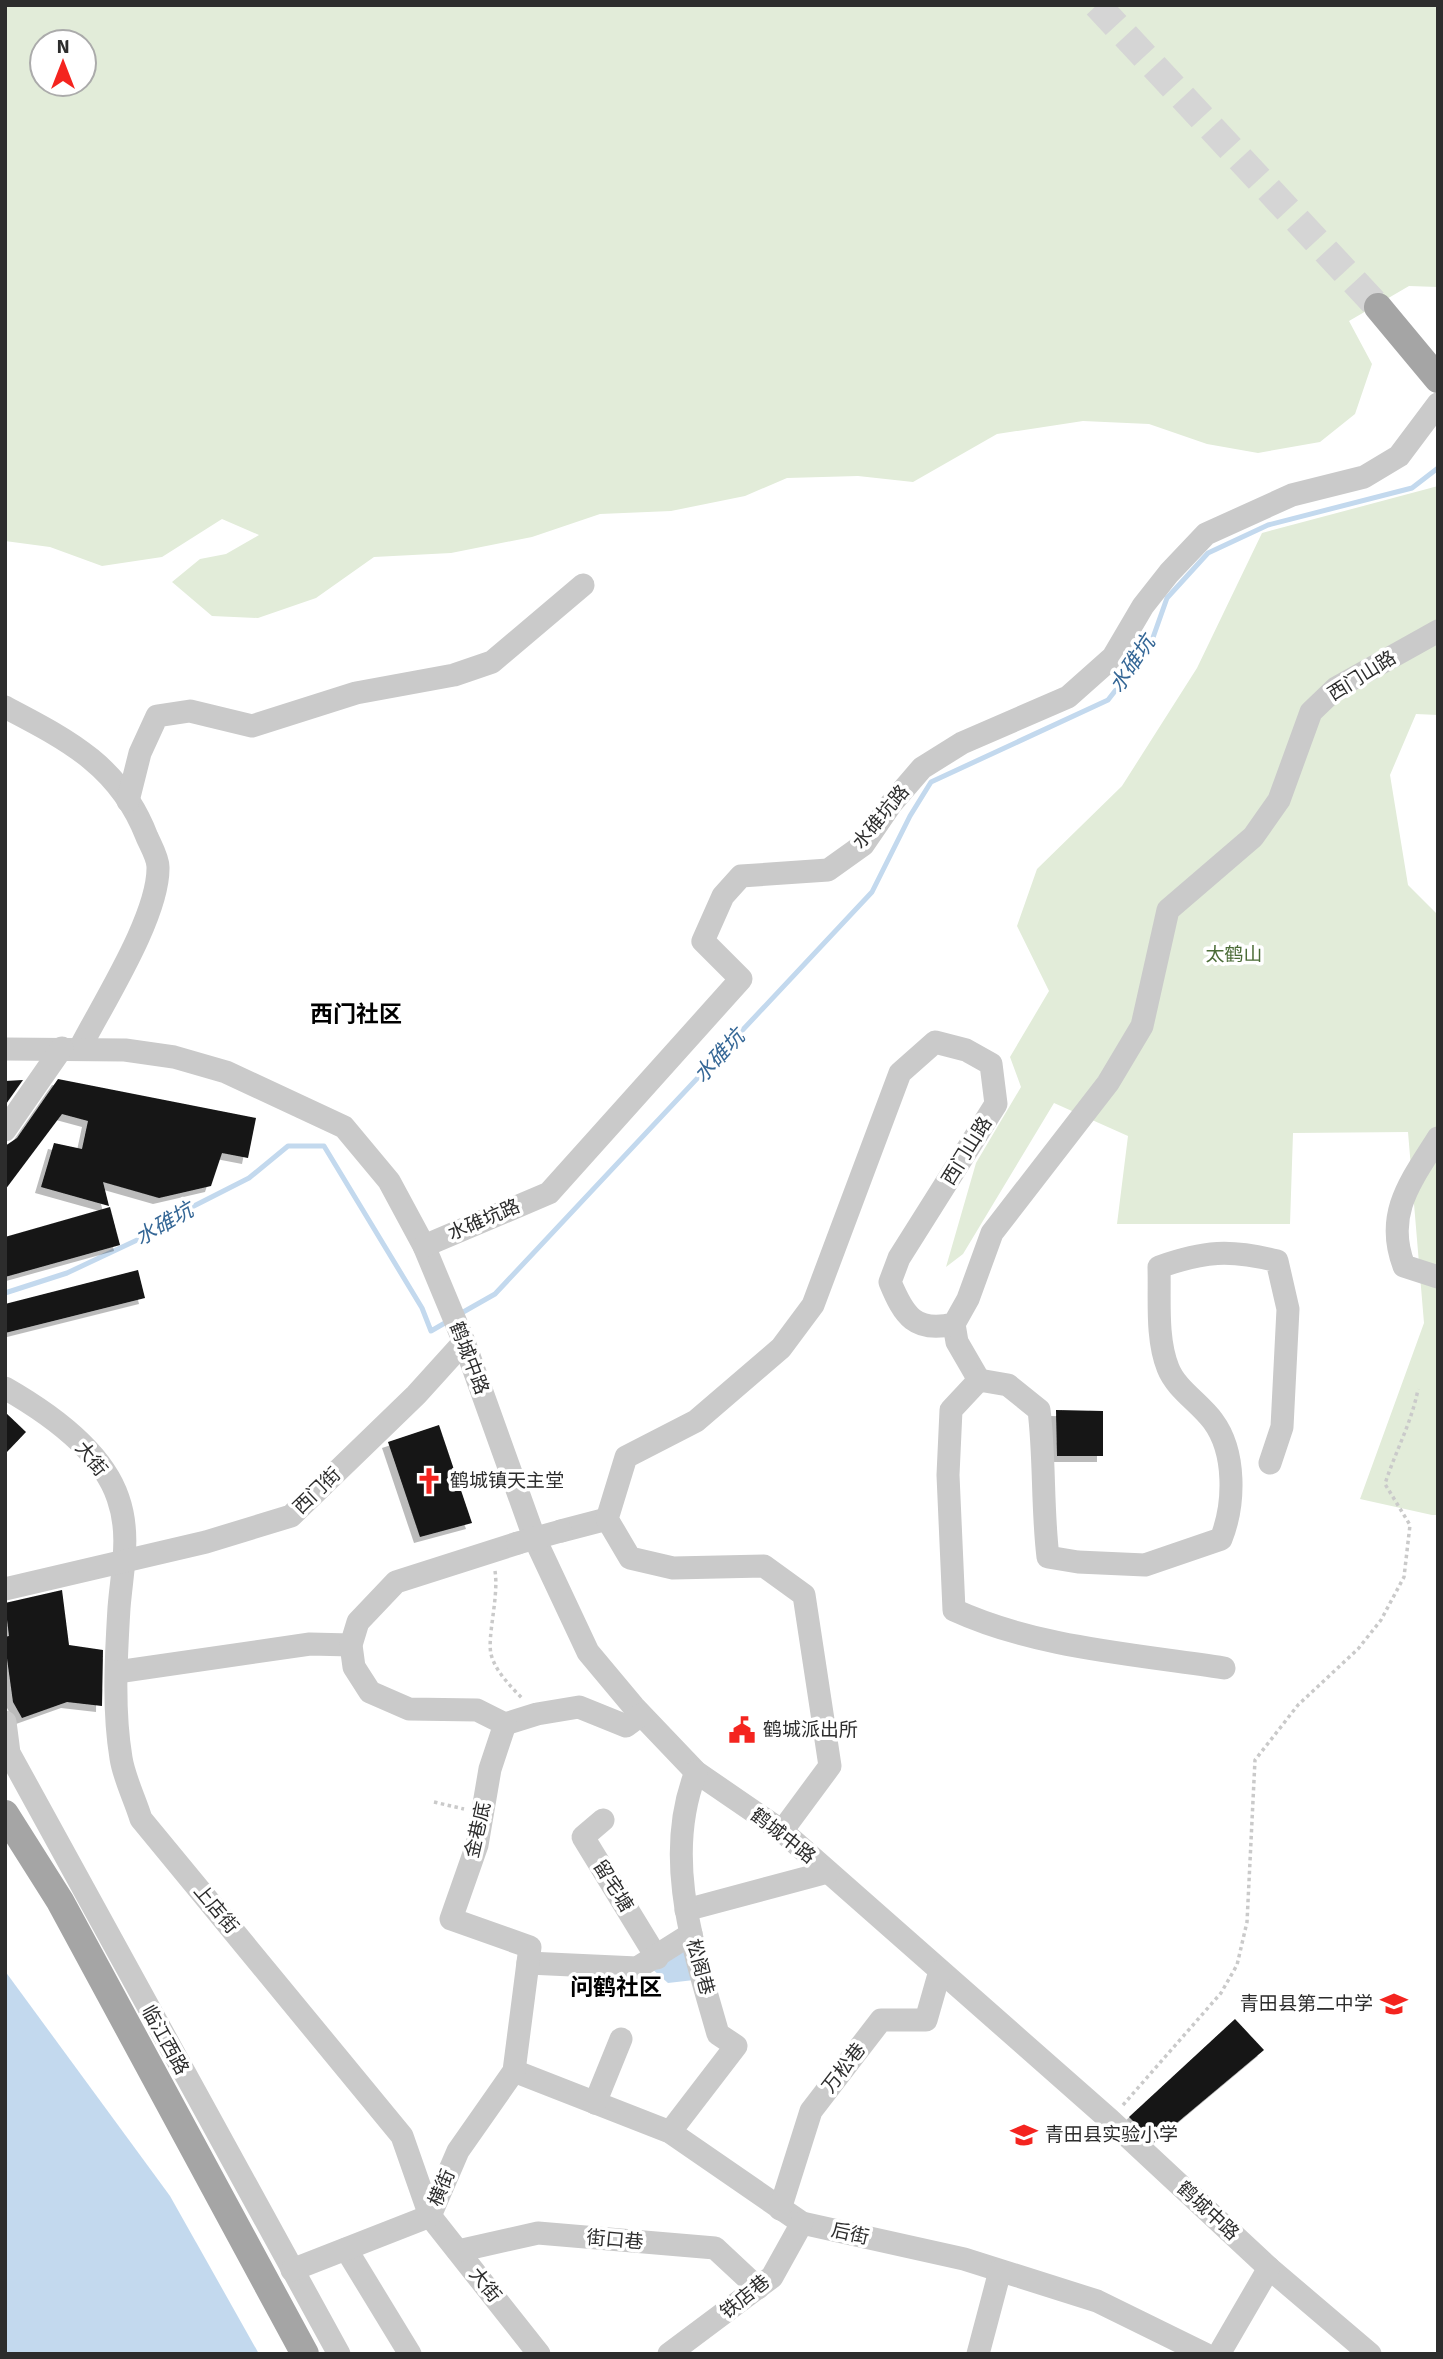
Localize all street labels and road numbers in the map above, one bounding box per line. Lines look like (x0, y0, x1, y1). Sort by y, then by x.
street label: 西门山路 (1323, 646, 1401, 706)
street label: 水碓坑路 (847, 780, 915, 854)
street label: 西门山路 (937, 1112, 997, 1190)
street label: 水碓坑路 (444, 1194, 524, 1246)
street label: 鹤城中路 (444, 1318, 494, 1398)
street label: 大街 (70, 1437, 112, 1481)
street label: 西门街 (288, 1463, 346, 1519)
street label: 金巷底 (460, 1800, 496, 1860)
street label: 鹤城中路 (746, 1803, 820, 1869)
street label: 留宅塘 (588, 1855, 638, 1917)
street label: 上店街 (188, 1879, 244, 1939)
street label: 松阁巷 (681, 1936, 719, 1998)
street label: 临江西路 (136, 2001, 194, 2079)
street label: 万松巷 (817, 2038, 871, 2098)
street label: 横街 (424, 2166, 460, 2210)
street label: 鹤城中路 (1172, 2176, 1244, 2246)
street label: 后街 (829, 2218, 871, 2250)
street label: 街口巷 (586, 2226, 644, 2254)
street label: 大街 (464, 2263, 506, 2307)
street label: 铁店巷 (715, 2270, 775, 2324)

